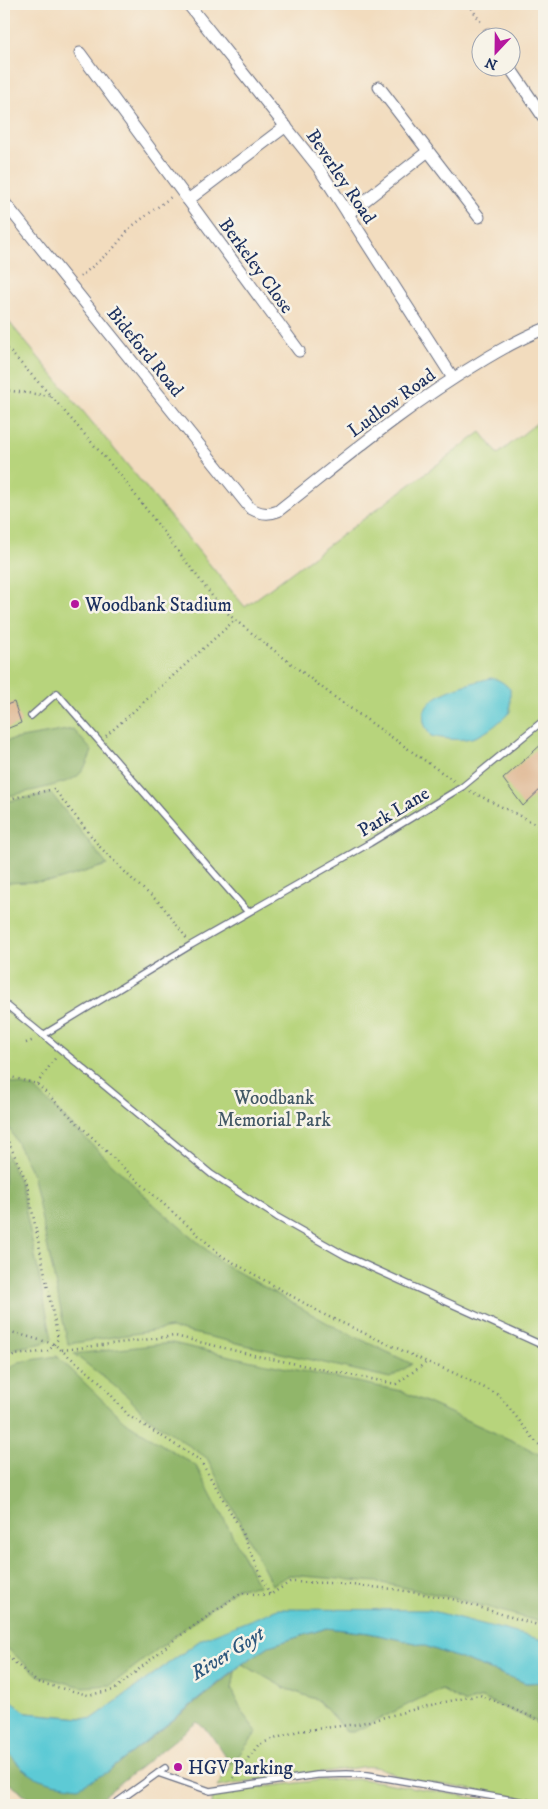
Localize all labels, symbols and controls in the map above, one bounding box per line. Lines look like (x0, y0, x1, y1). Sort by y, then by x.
north arrow (470, 28, 520, 78)
text: N (482, 52, 500, 74)
street label: Beverley Road (301, 125, 381, 229)
street label: Berkeley Close (213, 214, 298, 318)
street label: Bideford Road (102, 302, 188, 402)
street label: Ludlow Road (344, 363, 441, 443)
place label: Woodbank Stadium (84, 594, 232, 617)
marker: Woodbank Stadium (69, 598, 81, 610)
street label: Park Lane (354, 782, 434, 843)
park label: Woodbank Memorial Park (217, 1087, 331, 1132)
water label: River Goyt (186, 1621, 271, 1687)
place label: HGV Parking (188, 1757, 293, 1780)
marker: HGV Parking (172, 1761, 184, 1773)

